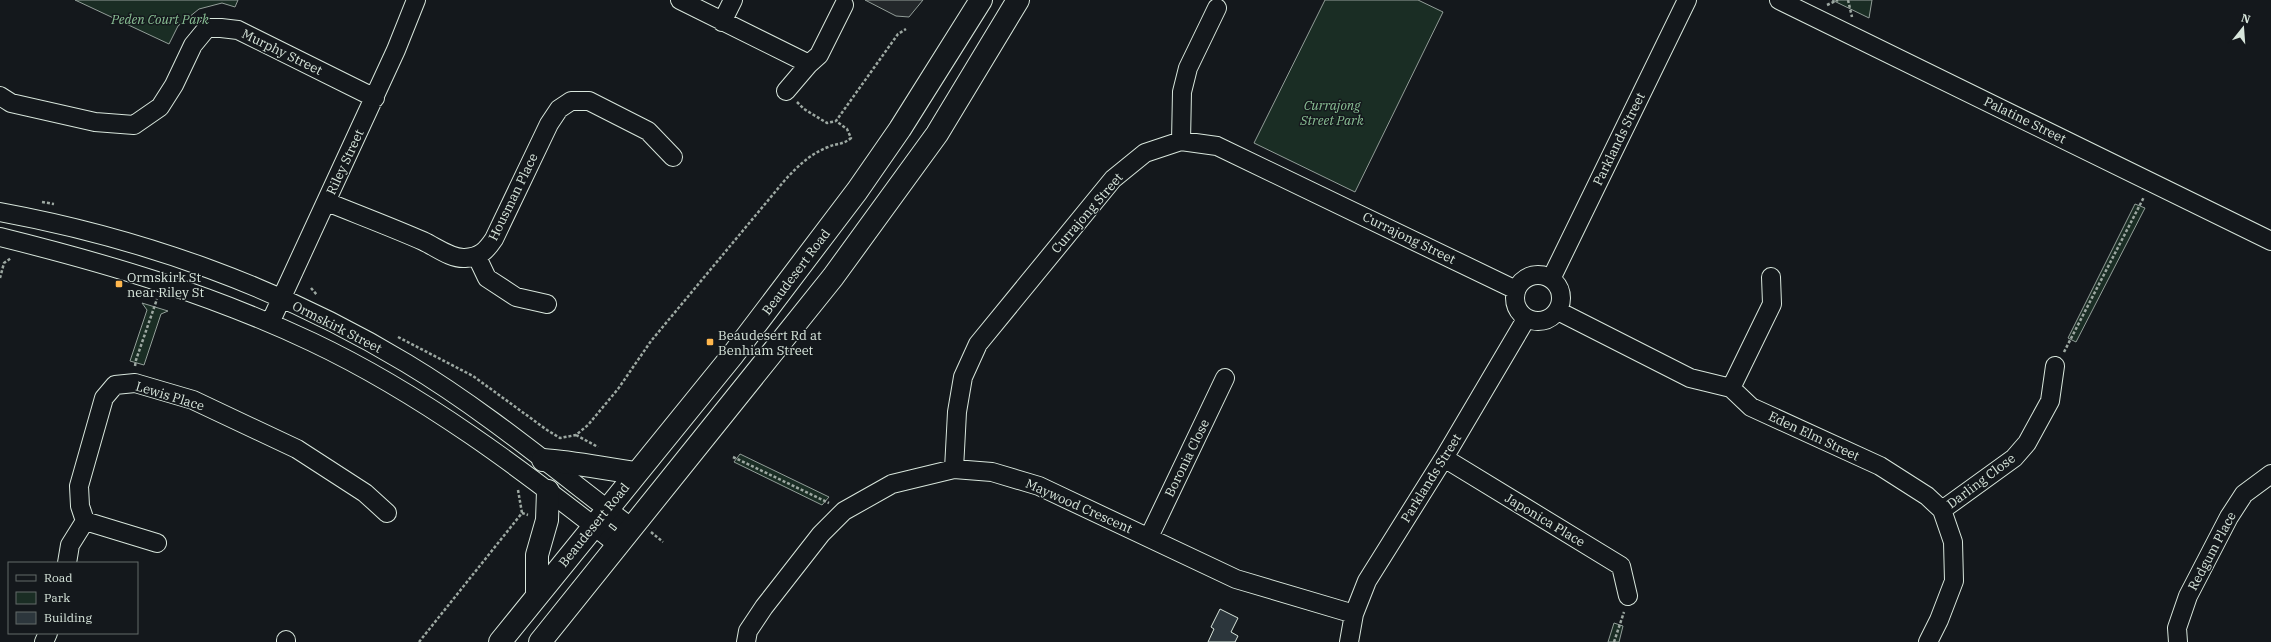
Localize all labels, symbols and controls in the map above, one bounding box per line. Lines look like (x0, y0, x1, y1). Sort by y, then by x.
north arrow (2223, 8, 2263, 48)
text: N (2240, 10, 2252, 26)
park label: Peden Court Park (110, 11, 209, 28)
street label: Murphy Street (239, 25, 325, 79)
street label: Parklands Street (1589, 89, 1649, 188)
street label: Palatine Street (1981, 93, 2069, 147)
park label: Currajong Street Park (1299, 97, 1364, 129)
street label: Riley Street (322, 126, 368, 197)
street label: Housman Place (484, 150, 542, 244)
street label: Currajong Street (1047, 169, 1127, 257)
street label: Currajong Street (1360, 208, 1459, 268)
street label: Beaudesert Road (758, 225, 834, 318)
place label: Ormskirk St near Riley St (127, 269, 205, 301)
marker: Ormskirk St near Riley St (114, 279, 124, 289)
street label: Ormskirk Street (289, 297, 385, 357)
place label: Beaudesert Rd at Benhiam Street (718, 327, 822, 359)
marker: Beaudesert Rd at Benhiam Street (705, 337, 715, 347)
street label: Lewis Place (134, 378, 206, 415)
street label: Eden Elm Street (1766, 407, 1863, 465)
street label: Boronia Close (1161, 416, 1213, 500)
street label: Parklands Street (1397, 430, 1465, 526)
street label: Darling Close (1943, 450, 2019, 512)
street label: Maywood Crescent (1023, 475, 1135, 537)
street label: Beaudesert Road (555, 479, 633, 571)
street label: Japonica Place (1502, 489, 1588, 551)
street label: Redgum Place (2184, 509, 2240, 593)
legend (8, 562, 138, 634)
text: Road (44, 570, 73, 585)
text: Park (44, 590, 70, 605)
text: Building (44, 610, 92, 625)

